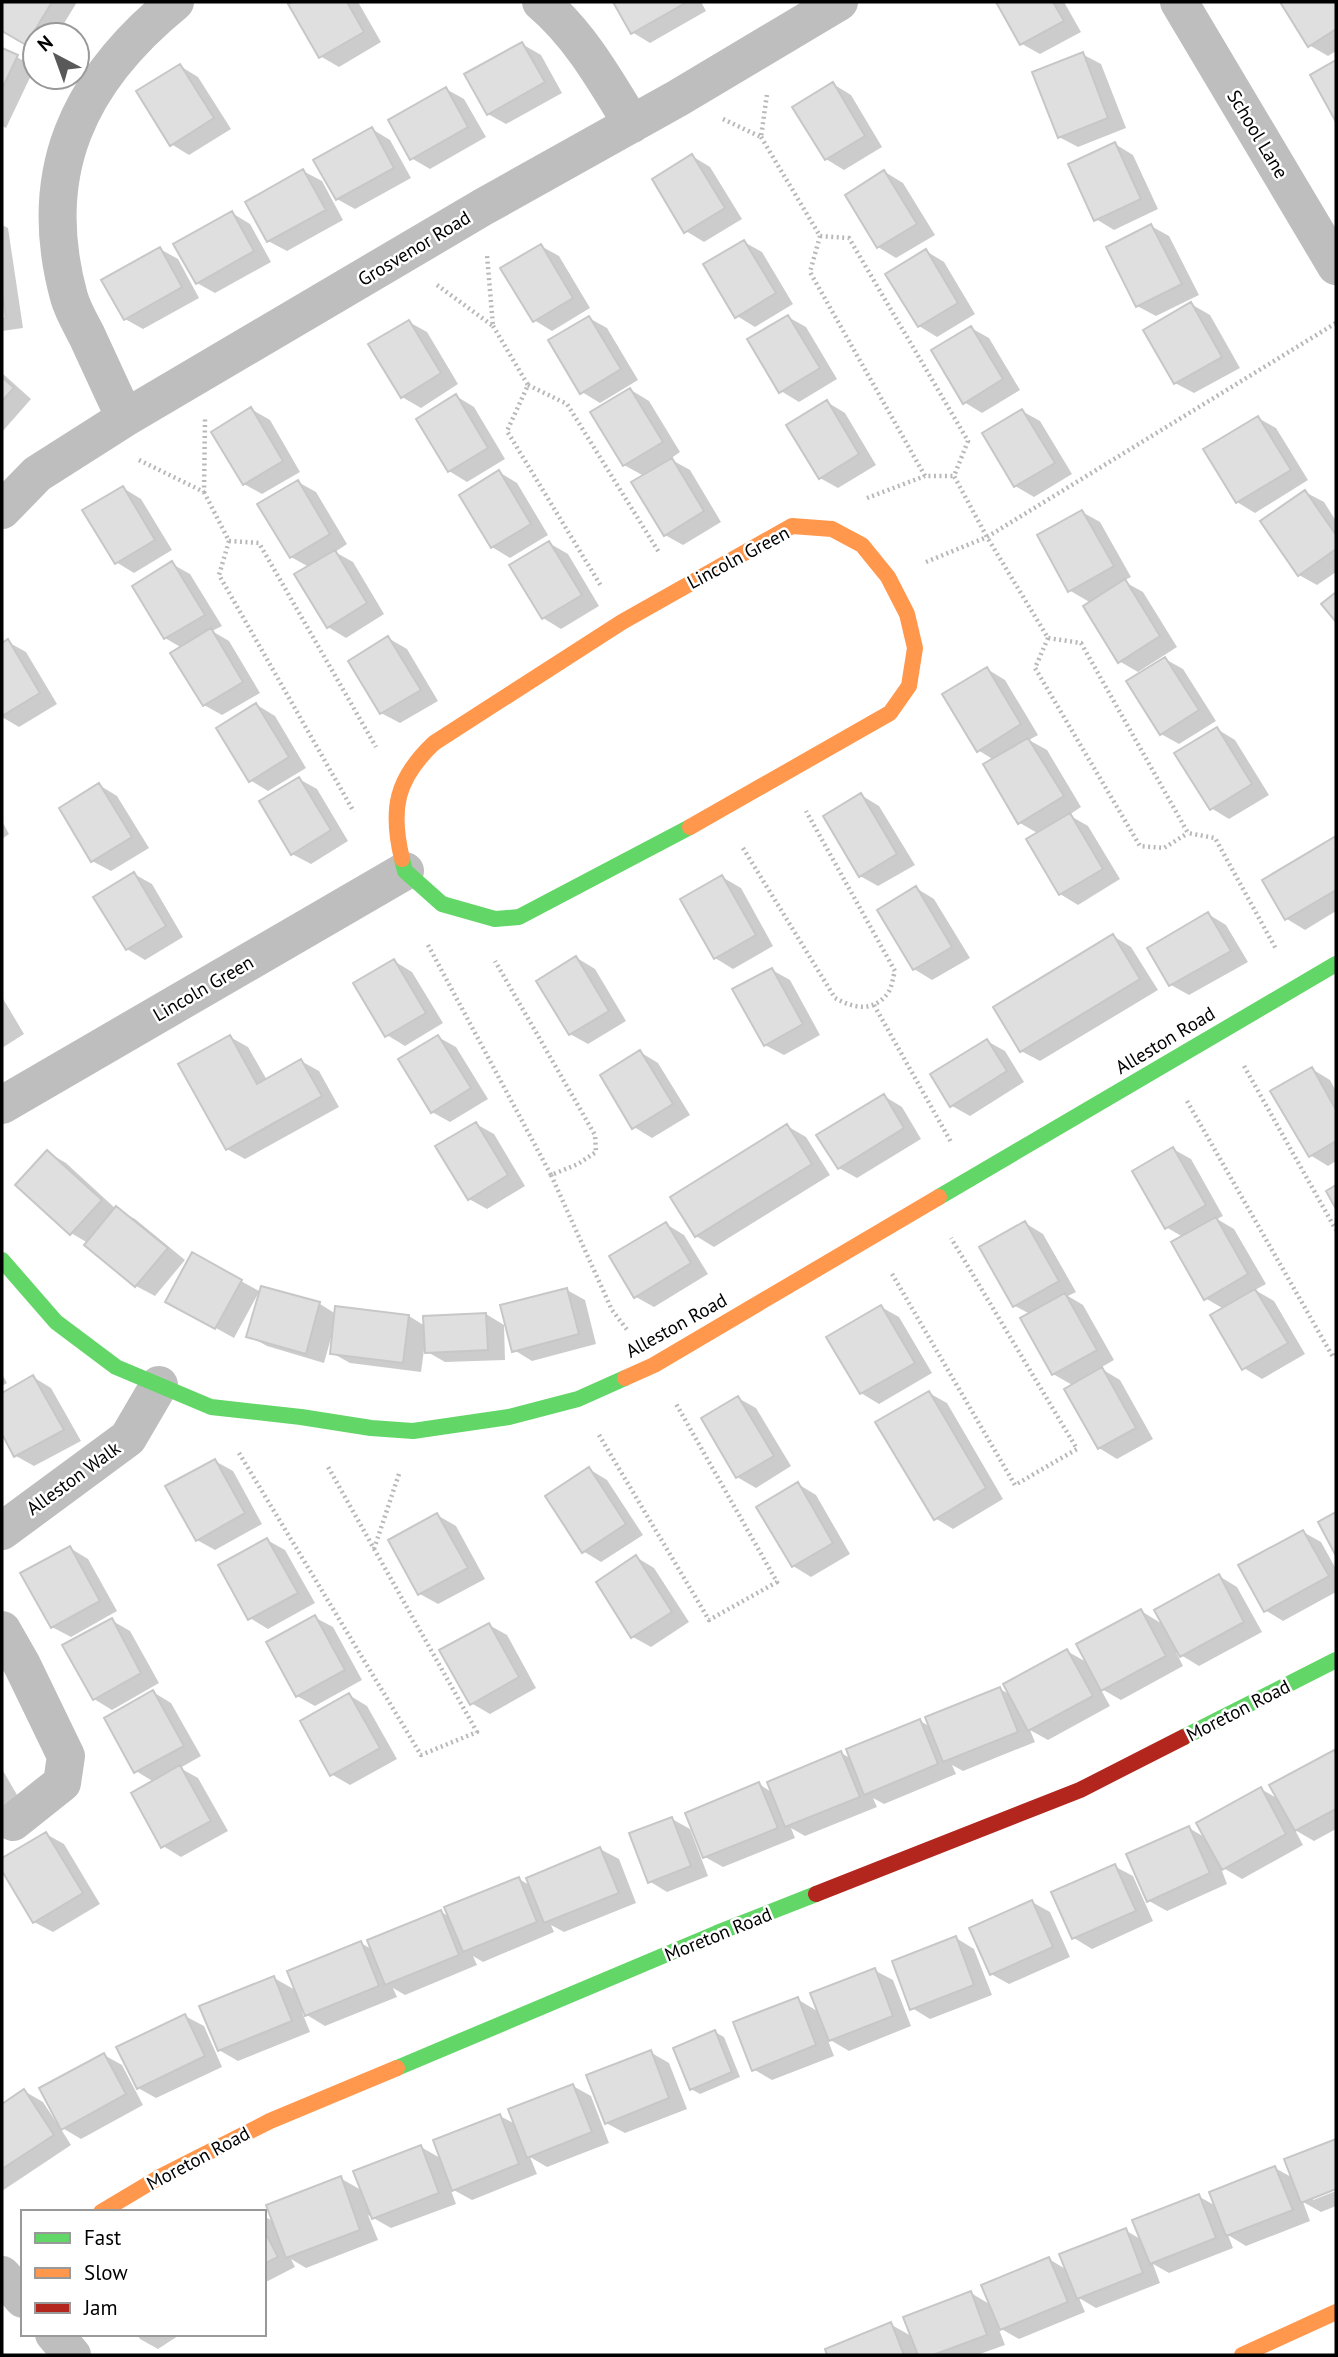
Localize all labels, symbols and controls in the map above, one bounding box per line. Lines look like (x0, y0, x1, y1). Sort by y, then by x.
north arrow (21, 21, 91, 91)
text: N (32, 30, 57, 56)
street label: School Lane (1222, 85, 1294, 183)
street label: Grosvenor Road (353, 205, 475, 291)
street label: Lincoln Green (683, 520, 793, 594)
street label: Lincoln Green (148, 950, 258, 1026)
street label: Alleston Road (1111, 1001, 1219, 1079)
street label: Alleston Road (621, 1287, 731, 1363)
street label: Alleston Walk (21, 1436, 125, 1520)
street label: Moreton Road (1182, 1674, 1294, 1746)
street label: Moreton Road (661, 1902, 775, 1966)
street label: Moreton Road (142, 2121, 254, 2195)
legend (21, 2210, 266, 2336)
text: Fast (84, 2224, 121, 2251)
text: Slow (84, 2259, 128, 2286)
text: Jam (83, 2294, 118, 2321)

